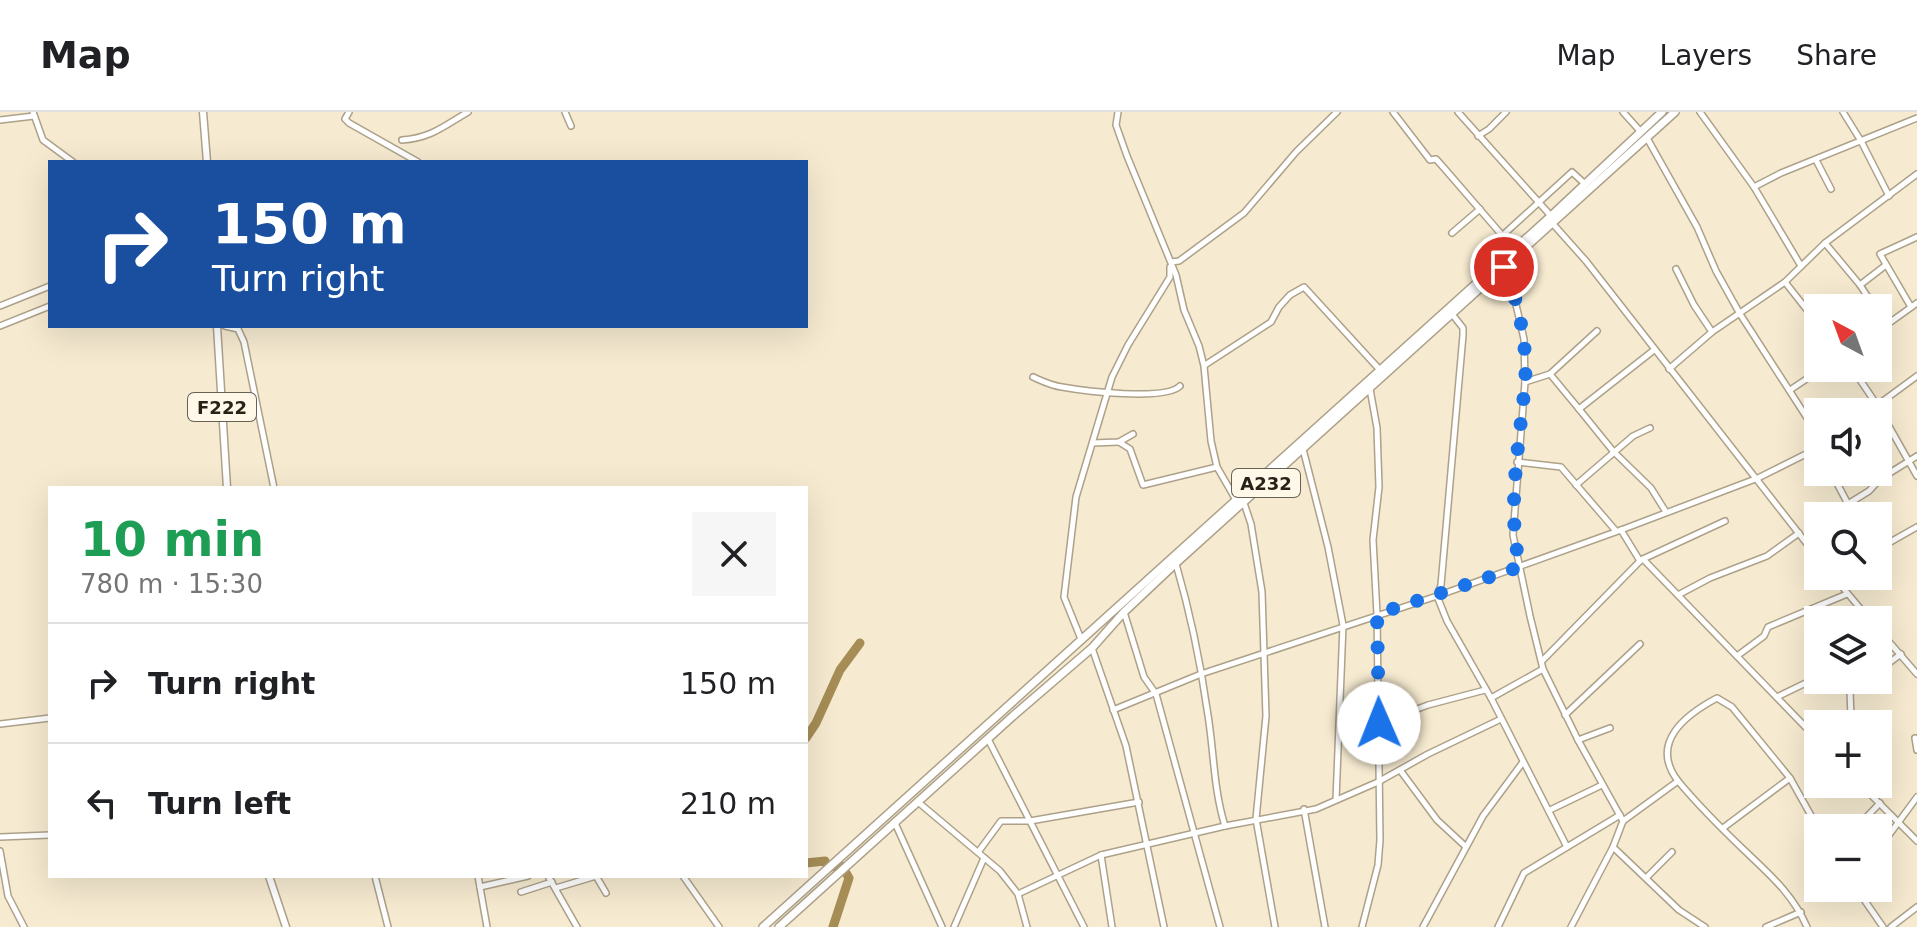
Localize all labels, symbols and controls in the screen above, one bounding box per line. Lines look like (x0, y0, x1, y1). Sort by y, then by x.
text: Map (40, 33, 131, 77)
text: Map (1556, 39, 1616, 72)
text: Layers (1660, 39, 1752, 72)
text: Share (1796, 39, 1877, 72)
text: 150 m (212, 191, 407, 256)
icon: right (80, 192, 184, 296)
pin (1470, 233, 1538, 301)
icon: arrive (1482, 245, 1526, 289)
text: Turn right (212, 258, 384, 299)
north arrow (1804, 294, 1892, 382)
map controls (1804, 294, 1892, 902)
road number: F222 (188, 393, 256, 421)
button: sound (1804, 398, 1892, 486)
road number: A232 (1232, 469, 1300, 497)
button: search (1804, 502, 1892, 590)
text: 10 min (80, 511, 264, 567)
button: close (692, 512, 776, 596)
text: 780 m · 15:30 (80, 569, 263, 599)
button: layers (1804, 606, 1892, 694)
icon: right (80, 661, 124, 705)
text: Turn right (148, 666, 315, 701)
text: 150 m (680, 666, 776, 701)
position arrow (1337, 681, 1421, 765)
button: + (1804, 710, 1892, 798)
icon: left (80, 781, 124, 825)
text: Turn left (148, 786, 291, 821)
text: 210 m (680, 786, 776, 821)
button: − (1804, 814, 1892, 902)

